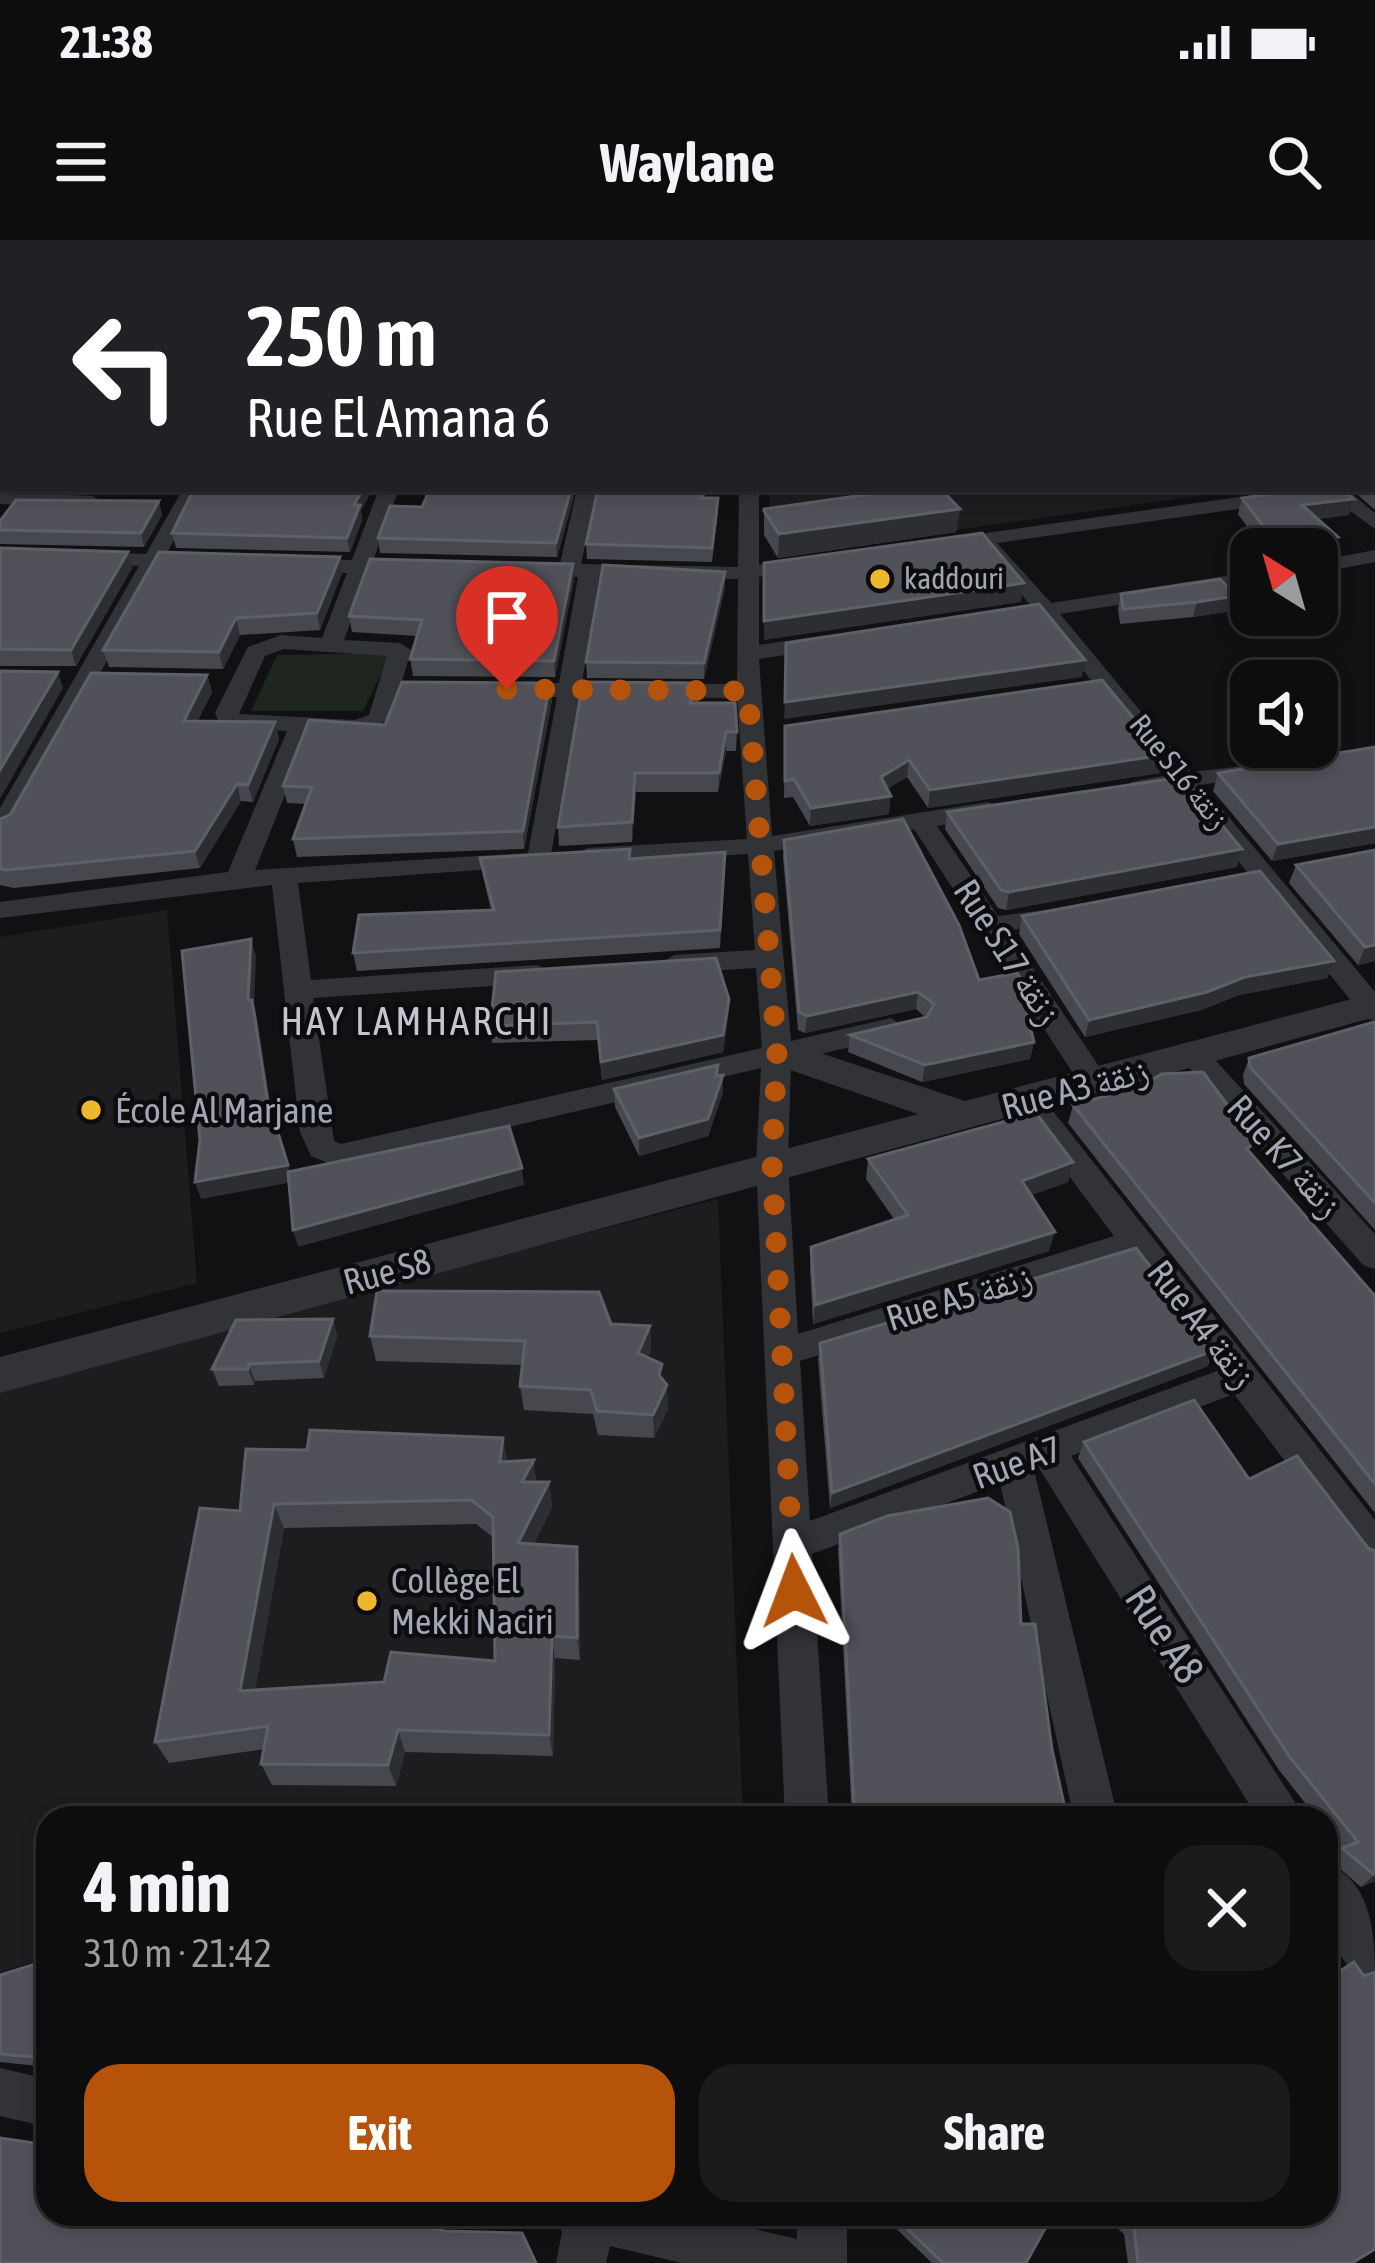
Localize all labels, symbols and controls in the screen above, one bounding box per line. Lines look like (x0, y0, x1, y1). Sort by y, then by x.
text: 21:38 (60, 16, 153, 68)
icon: menu (48, 129, 114, 195)
icon: search (1261, 129, 1327, 195)
text: Waylane (600, 132, 775, 193)
icon: left (48, 288, 204, 444)
text: 250 m (246, 288, 436, 384)
text: Rue El Amana 6 (246, 387, 550, 448)
north arrow (1230, 528, 1338, 636)
map controls (1230, 528, 1338, 768)
place label: kaddouri (904, 561, 1004, 595)
pin (456, 566, 558, 689)
marker: kaddouri (867, 566, 893, 592)
icon: arrive (474, 584, 540, 650)
button: sound (1230, 660, 1338, 768)
street label: Rue S16 زنقة (1123, 707, 1236, 835)
street label: Rue S17 زنقة (946, 872, 1070, 1032)
district label: HAY LAMHARCHI (281, 999, 553, 1043)
street label: Rue A3 زنقة (997, 1048, 1153, 1128)
street label: Rue K7 زنقة (1219, 1086, 1351, 1226)
place label: École Al Marjane (115, 1089, 333, 1131)
marker: École Al Marjane (78, 1097, 104, 1123)
street label: Rue S8 (339, 1239, 435, 1303)
street label: Rue A4 زنقة (1139, 1252, 1265, 1396)
street label: Rue A5 زنقة (881, 1255, 1037, 1339)
street label: Rue A7 (967, 1427, 1067, 1497)
position arrow (731, 1528, 857, 1654)
place label: Collège El Mekki Naciri (391, 1559, 554, 1642)
street label: Rue A8 (1116, 1576, 1214, 1692)
marker: Collège El Mekki Naciri (354, 1588, 380, 1614)
text: 4 min (84, 1845, 231, 1927)
button: close (1164, 1845, 1290, 1971)
text: 310 m · 21:42 (84, 1931, 272, 1975)
button: Exit (84, 2064, 675, 2202)
button: Share (699, 2064, 1290, 2202)

